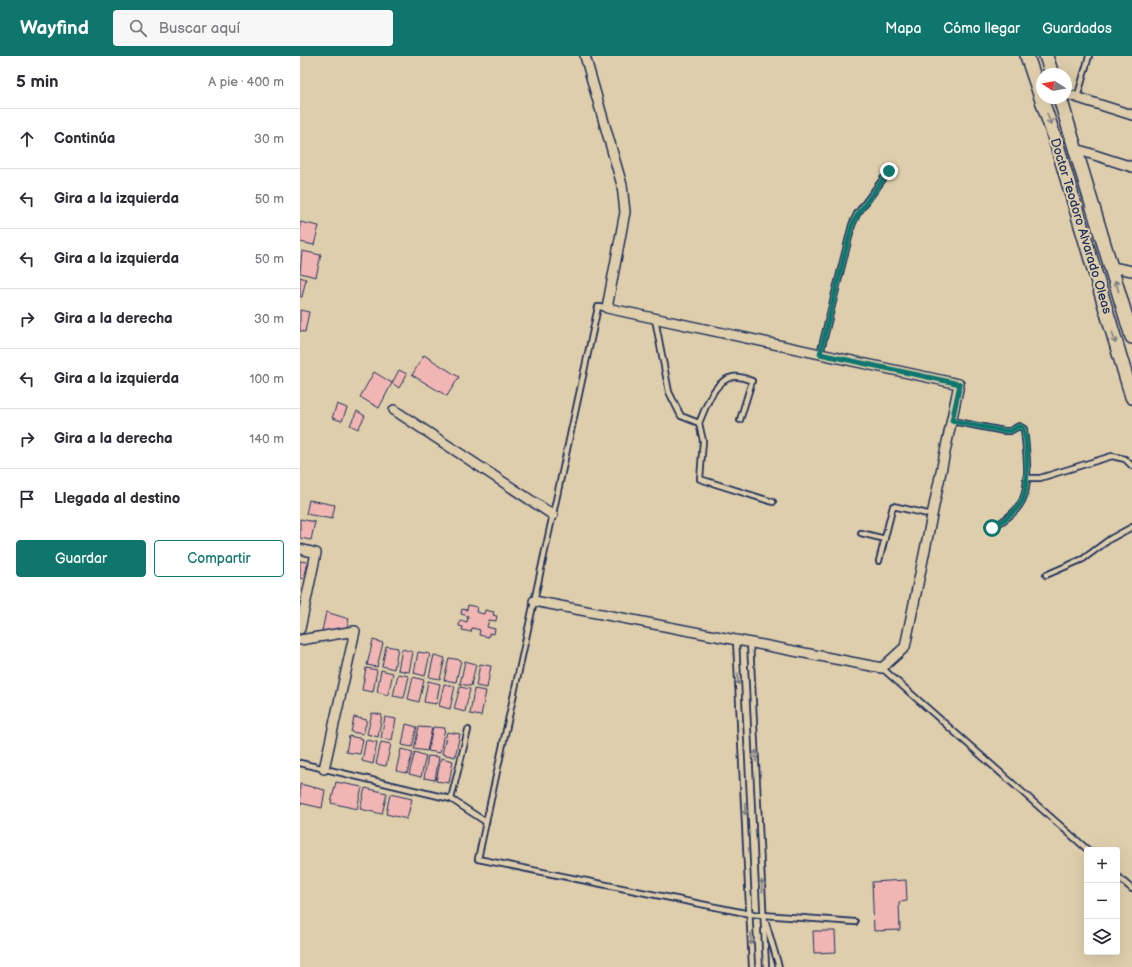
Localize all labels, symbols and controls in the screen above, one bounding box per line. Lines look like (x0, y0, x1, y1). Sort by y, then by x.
search box (113, 10, 393, 46)
text: Wayfind (20, 17, 89, 40)
icon: search (127, 17, 149, 39)
text: Buscar aquí (159, 19, 240, 38)
text: Mapa (885, 20, 921, 37)
text: Cómo llegar (943, 20, 1020, 37)
text: Guardados (1042, 20, 1112, 37)
north arrow (1036, 68, 1072, 104)
text: 5 min (16, 72, 59, 92)
text: A pie · 400 m (208, 74, 284, 90)
one-way arrow (1045, 113, 1053, 125)
icon: ahead (16, 128, 38, 150)
text: Continúa (54, 129, 115, 148)
text: 30 m (254, 131, 284, 147)
street label: Doctor Teodoro Alvarado Oleas (1047, 136, 1116, 316)
route end (880, 162, 898, 180)
icon: left (16, 188, 38, 210)
text: Gira a la izquierda (54, 189, 179, 208)
text: 50 m (255, 191, 284, 207)
icon: left (16, 248, 38, 270)
text: Gira a la izquierda (54, 249, 179, 268)
text: 50 m (255, 251, 284, 267)
one-way arrow (1113, 280, 1120, 293)
icon: right (16, 308, 38, 330)
text: Gira a la derecha (54, 309, 173, 328)
text: 30 m (254, 311, 284, 327)
one-way arrow (1111, 331, 1118, 344)
icon: left (16, 368, 38, 390)
text: Gira a la izquierda (54, 369, 179, 388)
text: 100 m (249, 371, 284, 387)
icon: right (16, 428, 38, 450)
text: Gira a la derecha (54, 429, 173, 448)
text: 140 m (249, 431, 284, 447)
icon: arrive (16, 488, 38, 510)
text: Llegada al destino (54, 489, 180, 508)
route start (983, 519, 1001, 537)
button: Guardar (16, 540, 146, 577)
button: Compartir (154, 540, 284, 577)
one-way arrow (735, 672, 742, 685)
one-way arrow (752, 750, 759, 763)
one-way arrow (741, 802, 748, 815)
map controls (1084, 847, 1120, 955)
button: + (1084, 847, 1120, 883)
one-way arrow (758, 880, 765, 893)
button: − (1084, 883, 1120, 919)
button: layers (1084, 919, 1120, 955)
one-way arrow (747, 932, 754, 945)

